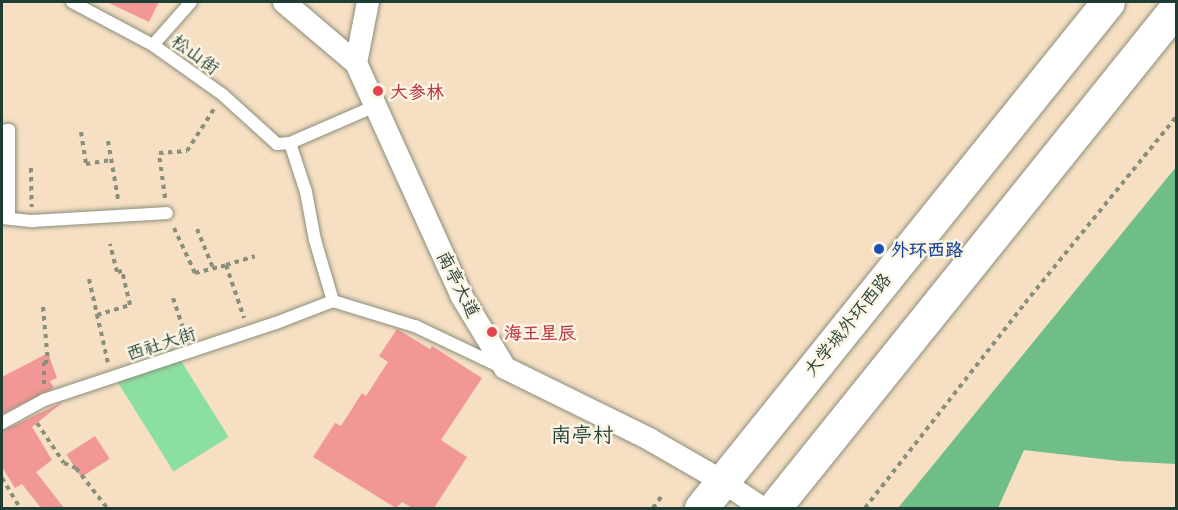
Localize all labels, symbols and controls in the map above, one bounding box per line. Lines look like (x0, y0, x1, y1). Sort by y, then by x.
street label: 松山街 (168, 29, 224, 79)
place label: 大参林 (390, 80, 444, 102)
marker: 大参林 (371, 84, 385, 98)
place label: 外环西路 (891, 238, 963, 260)
marker: 外环西路 (872, 242, 886, 256)
street label: 南亭大道 (433, 247, 485, 321)
street label: 大学城外环西路 (799, 268, 895, 380)
place label: 海王星辰 (504, 321, 576, 343)
street label: 西社大街 (123, 322, 199, 364)
marker: 海王星辰 (485, 325, 499, 339)
district label: 南亭村 (551, 421, 613, 447)

